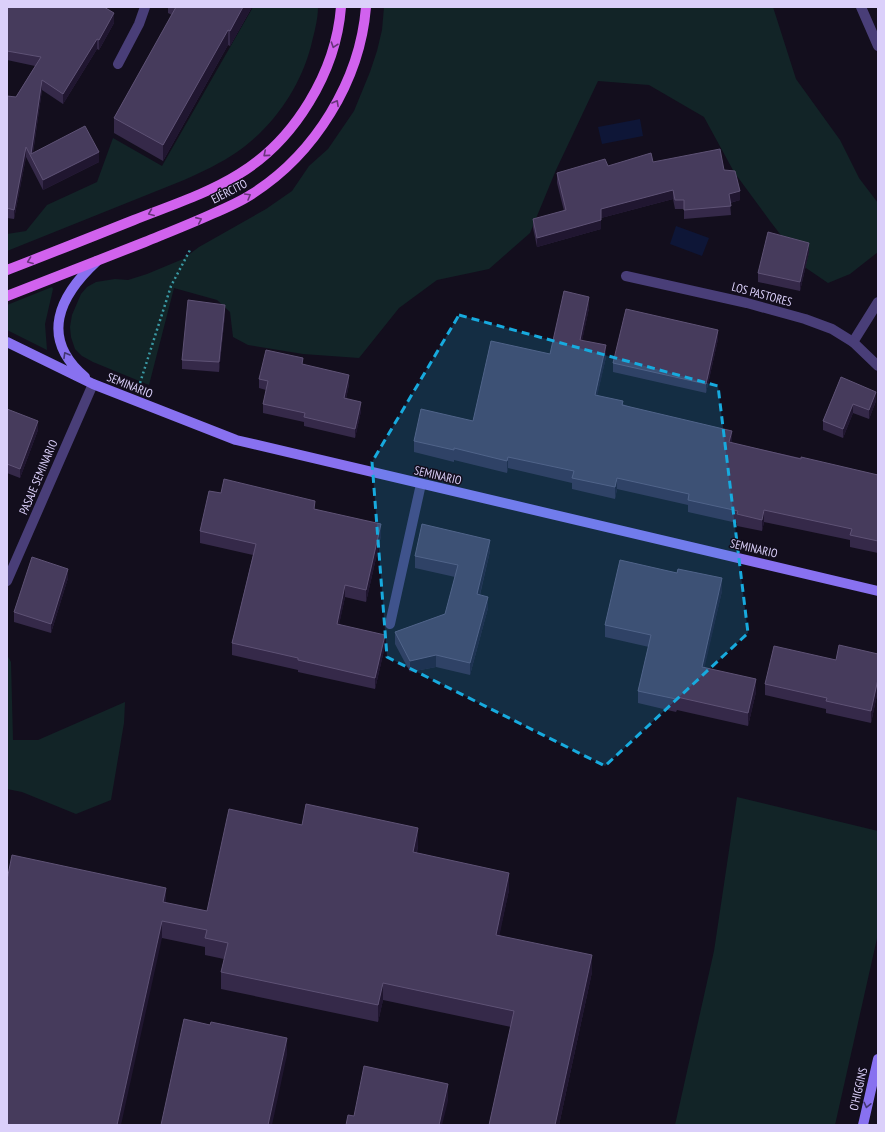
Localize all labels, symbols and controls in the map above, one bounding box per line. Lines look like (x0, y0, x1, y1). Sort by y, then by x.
one-way arrow (330, 42, 339, 49)
one-way arrow (331, 99, 339, 107)
one-way arrow (263, 149, 270, 156)
street label: EJÉRCITO (208, 175, 250, 206)
one-way arrow (244, 194, 251, 201)
one-way arrow (147, 209, 154, 217)
one-way arrow (195, 216, 202, 224)
one-way arrow (27, 257, 34, 265)
street label: LOS PASTORES (730, 279, 794, 309)
one-way arrow (64, 352, 71, 359)
street label: SEMINARIO (105, 369, 155, 401)
street label: PASAJE SEMINARIO (15, 437, 61, 517)
street label: SEMINARIO (413, 462, 463, 488)
street label: SEMINARIO (729, 535, 779, 561)
street label: O'HIGGINS (846, 1066, 870, 1112)
one-way arrow (864, 1102, 872, 1109)

